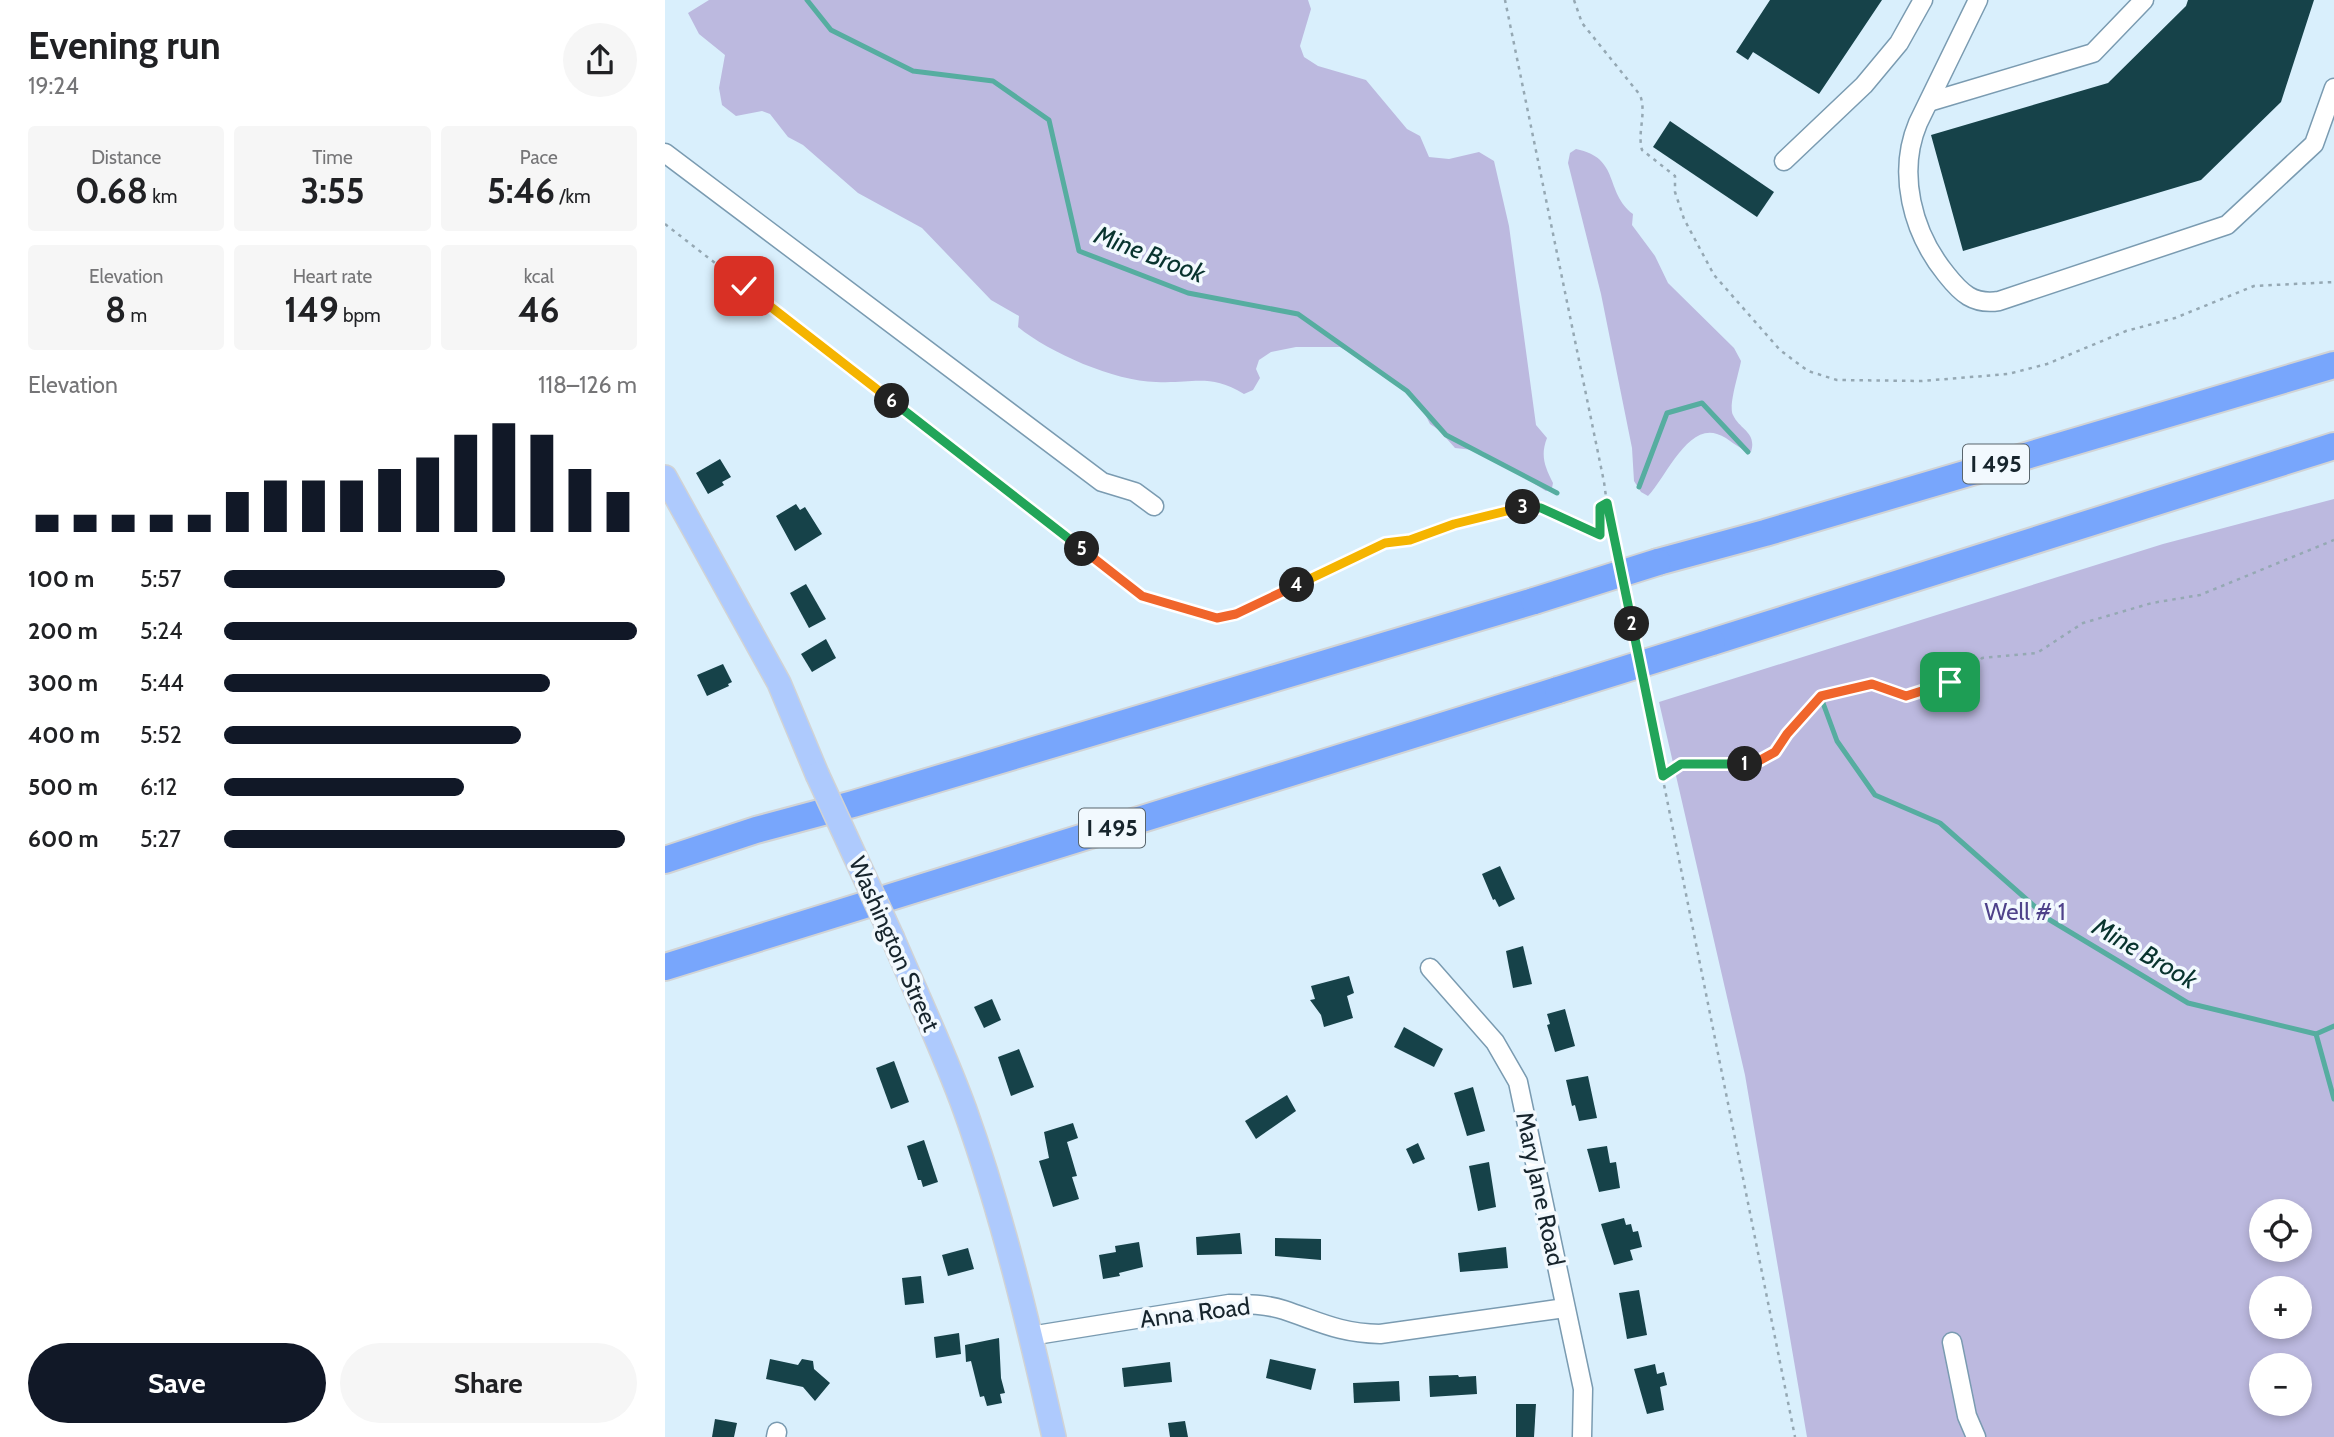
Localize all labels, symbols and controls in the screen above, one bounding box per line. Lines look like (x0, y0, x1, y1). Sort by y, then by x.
text: Evening run (28, 22, 221, 69)
button: share (563, 23, 637, 97)
text: 19:24 (28, 72, 79, 100)
text: Distance (91, 146, 161, 169)
text: Time (312, 146, 353, 169)
text: Pace (520, 146, 558, 169)
text: 0.68 (75, 169, 148, 212)
text: 3:55 (300, 169, 365, 212)
text: 5:46 (487, 169, 555, 212)
text: km (148, 185, 177, 208)
text: /km (555, 185, 591, 208)
water label: Mine Brook (1089, 218, 1211, 290)
pin (714, 256, 774, 316)
text: Elevation (89, 265, 163, 288)
text: Heart rate (293, 265, 372, 288)
text: kcal (524, 265, 554, 288)
icon: check (725, 267, 763, 305)
text: 8 (105, 288, 126, 331)
text: 149 (284, 288, 339, 331)
text: 46 (518, 288, 560, 331)
text: m (126, 304, 147, 327)
text: bpm (339, 304, 381, 327)
text: Elevation (28, 371, 118, 399)
text: 118–126 m (538, 371, 637, 399)
pin: 6 (875, 384, 909, 418)
text: 6 (886, 389, 897, 412)
road number: I 495 (1963, 445, 2029, 484)
pin: 3 (1505, 490, 1541, 524)
text: 3 (1517, 495, 1528, 518)
pin: 5 (1065, 532, 1099, 566)
text: 5 (1076, 537, 1087, 560)
text: 100 m (28, 565, 94, 593)
text: 5:57 (140, 565, 181, 593)
pin: 4 (1279, 568, 1315, 602)
text: 4 (1291, 573, 1302, 596)
pin: 2 (1615, 606, 1649, 642)
text: 2 (1626, 612, 1637, 635)
text: 200 m (28, 617, 98, 645)
text: 5:24 (140, 617, 183, 645)
pin (1920, 652, 1980, 712)
icon: arrive (1931, 663, 1969, 701)
text: 300 m (28, 669, 98, 697)
text: 5:44 (140, 669, 184, 697)
text: 400 m (28, 721, 100, 749)
text: 5:52 (140, 721, 182, 749)
pin: 1 (1727, 746, 1763, 782)
text: 1 (1741, 752, 1748, 775)
text: 500 m (28, 773, 98, 801)
text: 6:12 (140, 773, 177, 801)
road number: I 495 (1079, 808, 1145, 848)
text: 600 m (28, 825, 99, 853)
text: 5:27 (140, 825, 181, 853)
street label: Washington Street (843, 852, 946, 1036)
park label: Well # 1 (1985, 897, 2065, 926)
water label: Mine Brook (2086, 910, 2204, 996)
street label: Mary Jane Road (1510, 1109, 1571, 1268)
map controls (2249, 1199, 2312, 1416)
button: locate (2249, 1199, 2312, 1262)
button: + (2249, 1276, 2312, 1339)
street label: Anna Road (1138, 1291, 1252, 1334)
button: Save (28, 1343, 326, 1423)
button: Share (340, 1343, 637, 1423)
button: − (2249, 1353, 2312, 1416)

